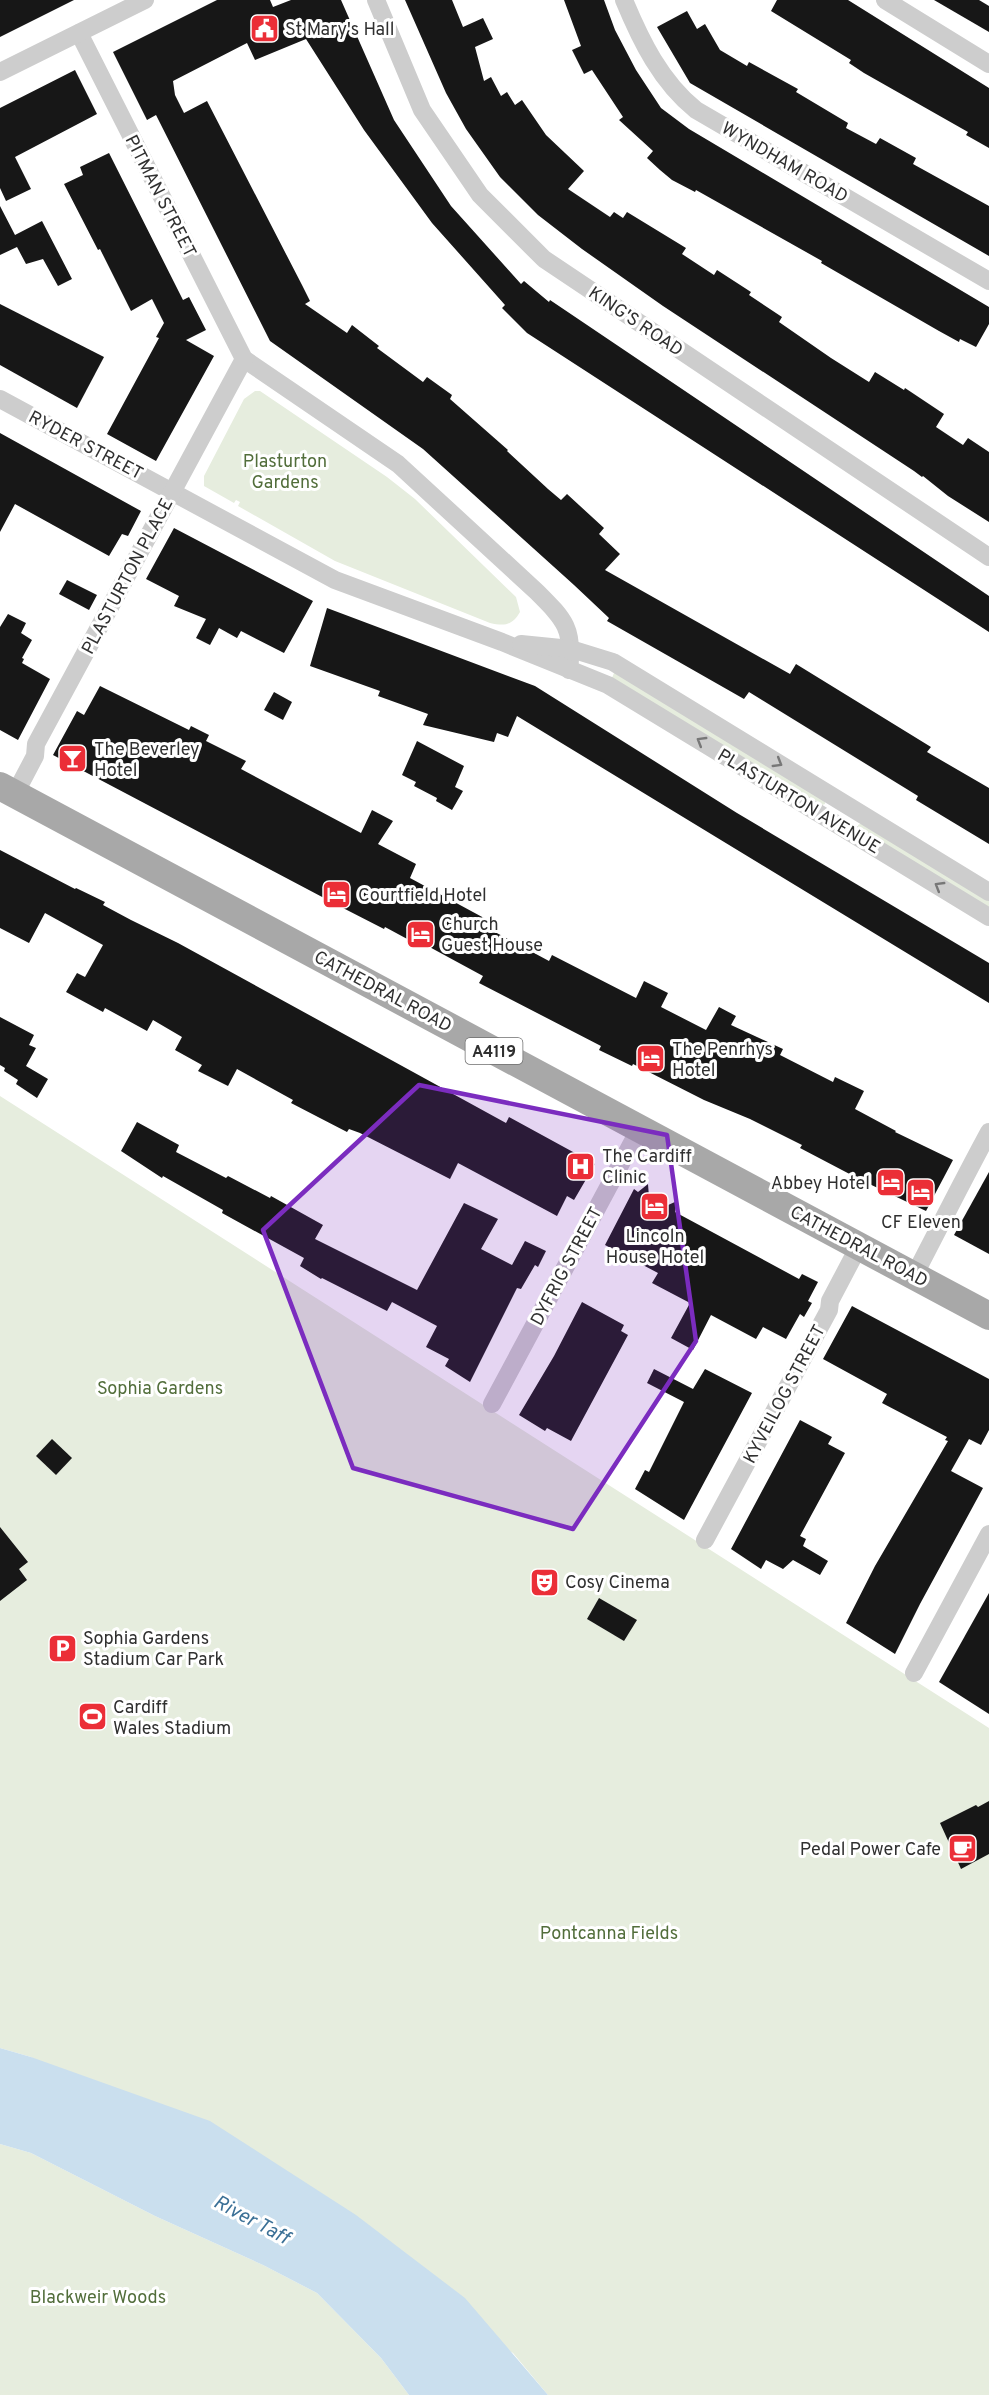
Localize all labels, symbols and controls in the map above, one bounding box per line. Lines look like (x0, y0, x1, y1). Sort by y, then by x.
public building icon: St Mary's Hall (248, 13, 280, 45)
place label: St Mary's Hall (285, 19, 394, 42)
street label: WYNDHAM ROAD (717, 118, 852, 209)
street label: PITMAN STREET (119, 132, 200, 262)
street label: KING'S ROAD (583, 282, 687, 362)
street label: RYDER STREET (24, 406, 147, 486)
park label: Plasturton Gardens (243, 451, 327, 495)
street label: PLASTURTON PLACE (77, 495, 179, 659)
one-way arrow (697, 737, 707, 749)
place label: The Beverley Hotel (94, 739, 200, 783)
bar icon: The Beverley Hotel (57, 743, 89, 775)
street label: PLASTURTON AVENUE (713, 745, 884, 860)
one-way arrow (772, 756, 782, 768)
hotel icon: Courtfield Hotel (321, 879, 353, 911)
one-way arrow (935, 882, 945, 894)
place label: Courtfield Hotel (358, 885, 487, 908)
place label: Church Guest House (441, 914, 543, 958)
hotel icon: Church Guest House (404, 918, 436, 950)
street label: CATHEDRAL ROAD (309, 946, 455, 1038)
road number: A4119 (466, 1038, 522, 1064)
place label: The Penrhys Hotel (672, 1039, 773, 1083)
hotel icon: The Penrhys Hotel (635, 1043, 667, 1075)
place label: The Cardiff Clinic (602, 1146, 692, 1190)
hospital icon: The Cardiff Clinic (565, 1150, 597, 1182)
hotel icon: Abbey Hotel (875, 1167, 907, 1199)
place label: Abbey Hotel (771, 1173, 870, 1196)
hotel icon: CF Eleven (905, 1177, 937, 1209)
hotel icon: Lincoln House Hotel (639, 1191, 671, 1223)
street label: CATHEDRAL ROAD (785, 1201, 931, 1293)
street label: DYFRIG STREET (526, 1203, 608, 1330)
place label: CF Eleven (881, 1212, 961, 1235)
place label: Lincoln House Hotel (606, 1226, 704, 1270)
street label: KYVEILOG STREET (739, 1321, 832, 1468)
park label: Sophia Gardens (97, 1378, 223, 1401)
theatre icon: Cosy Cinema (528, 1566, 560, 1598)
place label: Cosy Cinema (565, 1572, 670, 1595)
place label: Sophia Gardens Stadium Car Park (83, 1628, 224, 1672)
parking icon: Sophia Gardens Stadium Car Park (46, 1632, 78, 1664)
place label: Cardiff Wales Stadium (113, 1697, 231, 1741)
sports icon: Cardiff Wales Stadium (76, 1701, 108, 1733)
cafe icon: Pedal Power Cafe (946, 1833, 978, 1865)
place label: Pedal Power Cafe (800, 1839, 941, 1862)
park label: Pontcanna Fields (540, 1923, 678, 1946)
water label: River Taff (208, 2190, 296, 2253)
park label: Blackweir Woods (30, 2287, 166, 2310)

